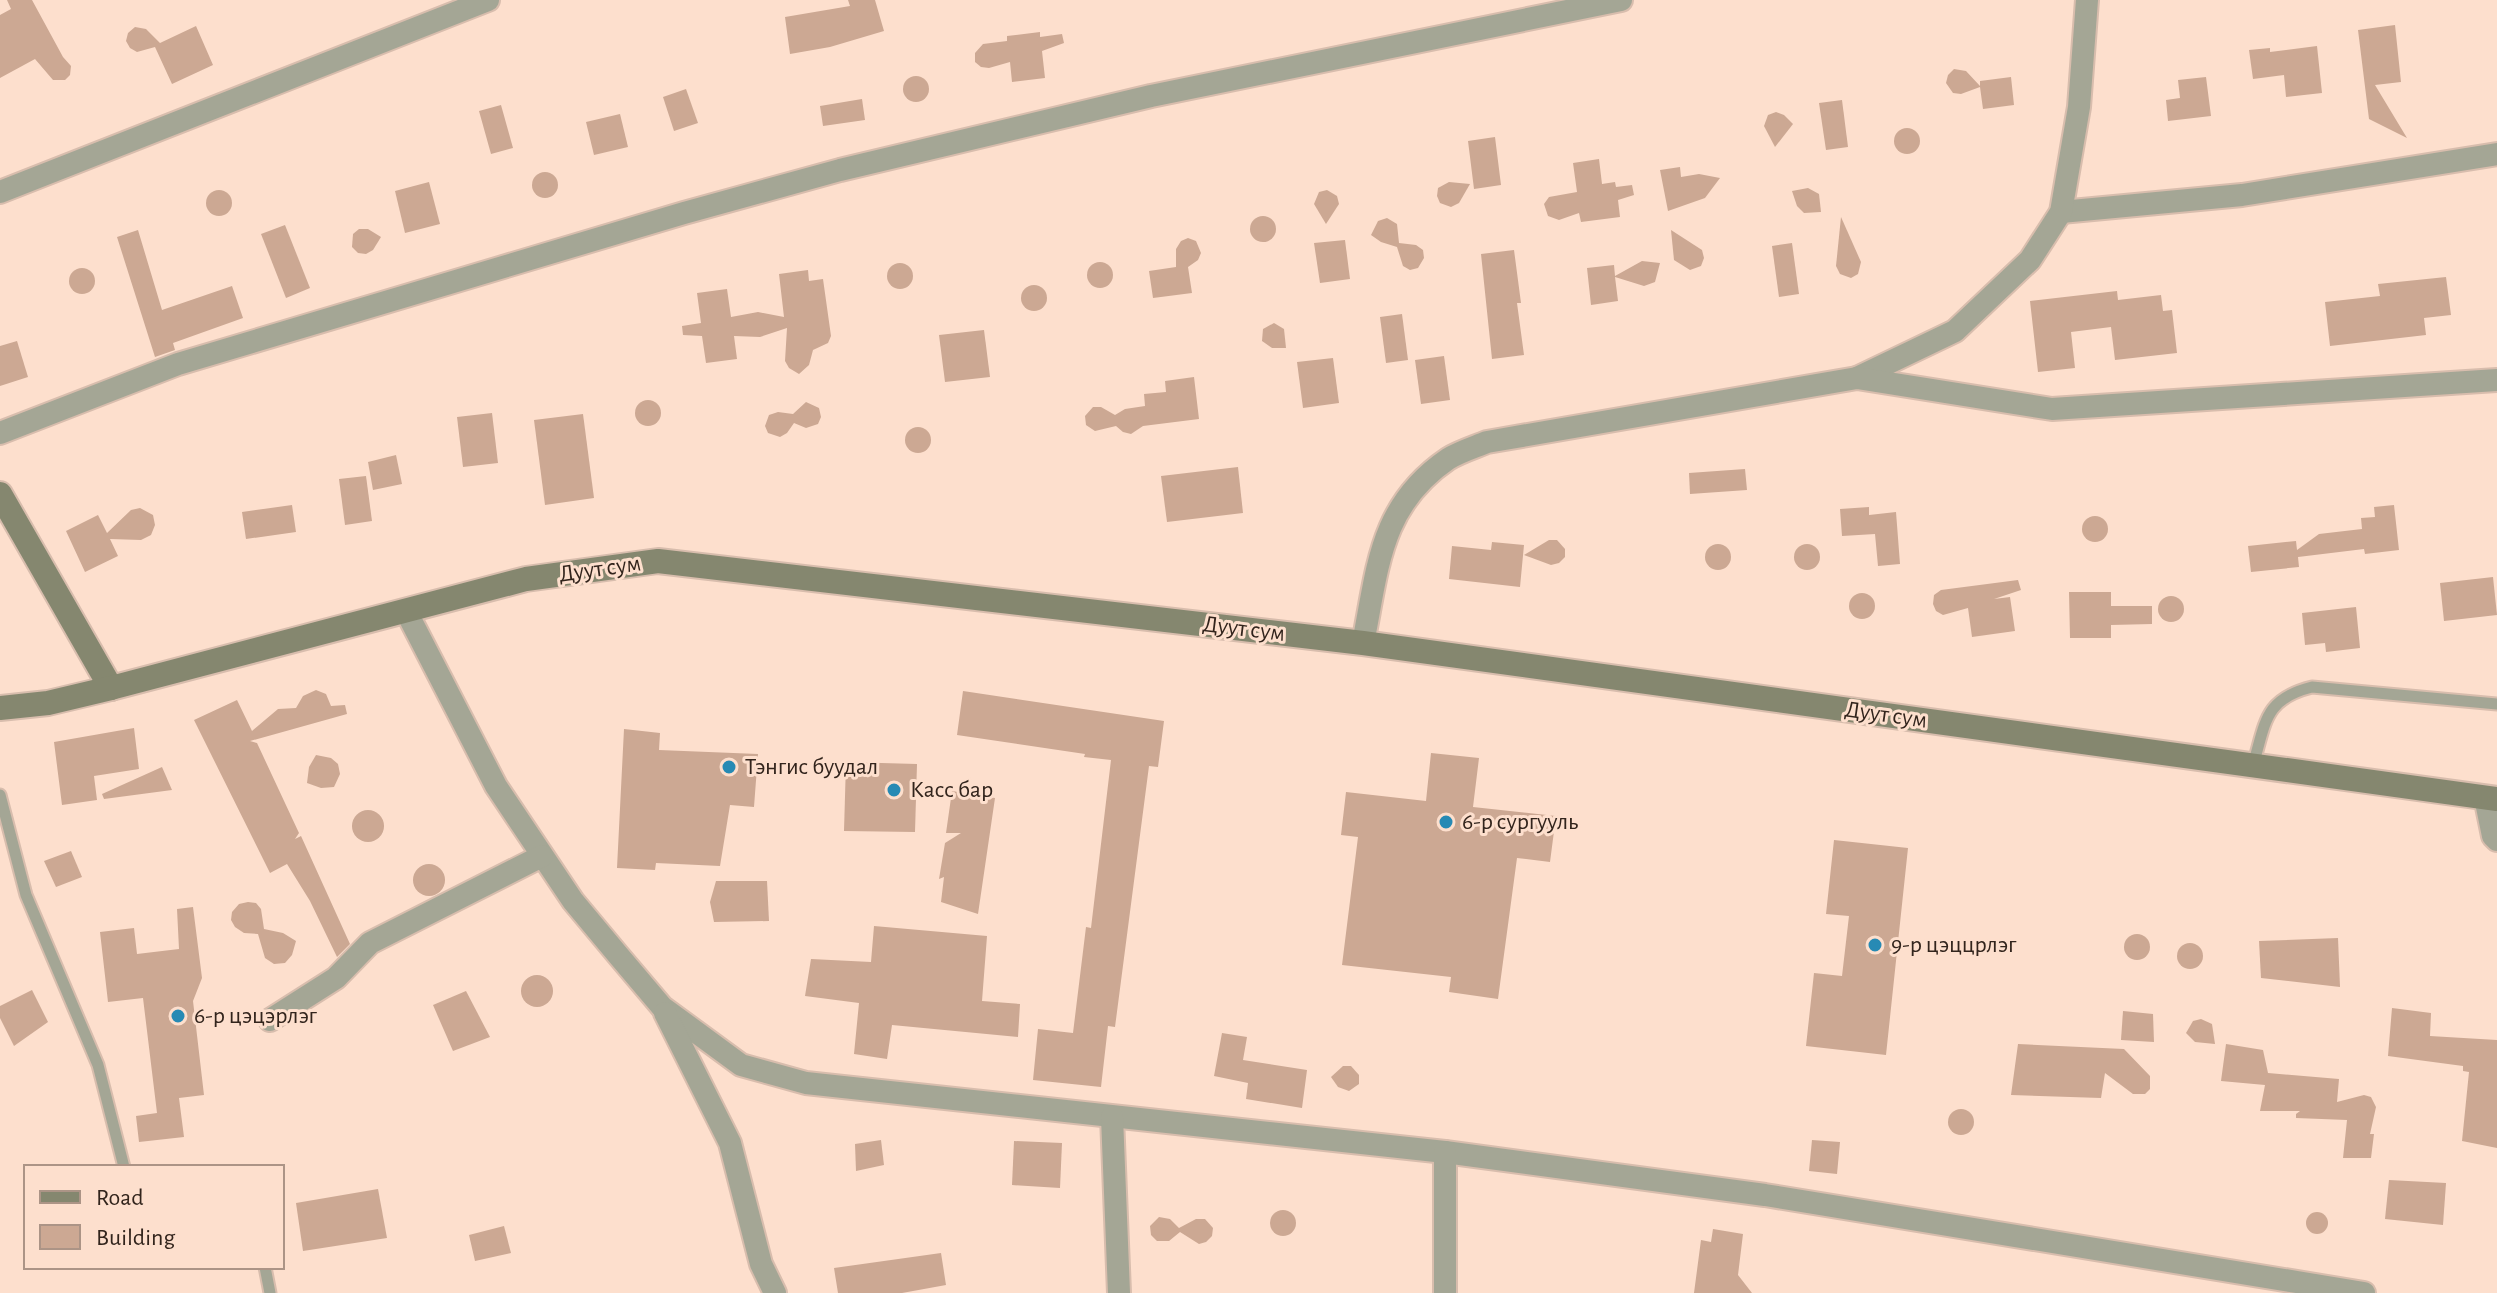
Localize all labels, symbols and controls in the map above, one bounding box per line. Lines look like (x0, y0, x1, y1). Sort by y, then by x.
street label: Дуут сум (557, 551, 643, 587)
street label: Дуут сум (1201, 612, 1287, 646)
street label: Дуут сум (1843, 697, 1929, 733)
place label: Тэнгис буудал (745, 755, 878, 779)
marker: Тэнгис буудал (720, 758, 738, 776)
place label: Касс бар (910, 778, 993, 802)
marker: Касс бар (885, 781, 903, 799)
place label: 6-р сургууль (1462, 810, 1578, 834)
marker: 6-р сургууль (1437, 813, 1455, 831)
place label: 9-р цэццрлэг (1891, 933, 2017, 957)
marker: 9-р цэццрлэг (1866, 936, 1884, 954)
place label: 6-р цэцэрлэг (194, 1004, 317, 1028)
marker: 6-р цэцэрлэг (169, 1007, 187, 1025)
legend (24, 1165, 284, 1269)
text: Road (96, 1186, 144, 1210)
text: Building (96, 1226, 175, 1250)

